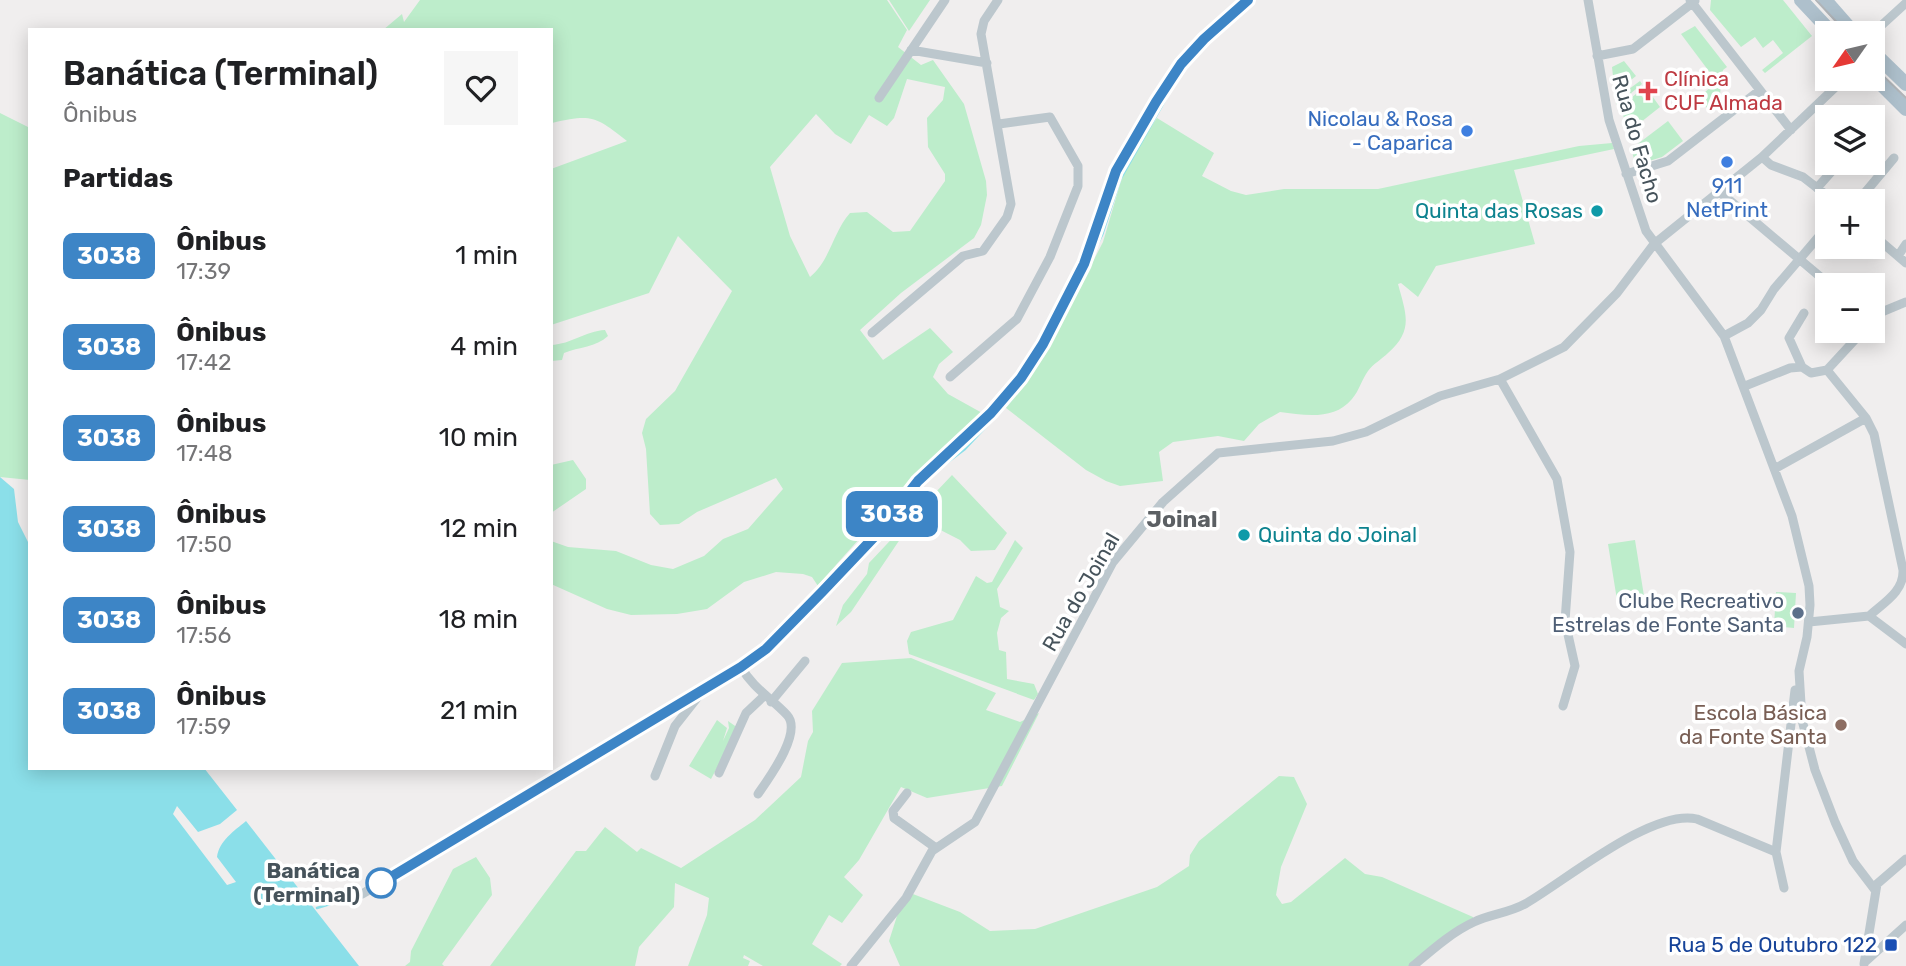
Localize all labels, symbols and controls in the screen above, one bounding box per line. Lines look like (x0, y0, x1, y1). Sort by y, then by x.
north arrow (1815, 21, 1885, 91)
map controls (1815, 21, 1885, 343)
button: heart (444, 51, 518, 125)
text: Banática (Terminal) (63, 54, 378, 93)
place label: Clínica CUF Almada (1664, 66, 1783, 115)
street label: Rua do Facho (1607, 72, 1668, 206)
marker: Clínica CUF Almada (1638, 81, 1658, 101)
text: Ônibus (63, 100, 137, 128)
button: layers (1815, 105, 1885, 175)
place label: Nicolau & Rosa - Caparica (1307, 106, 1453, 155)
marker: Nicolau & Rosa - Caparica (1459, 123, 1475, 139)
marker: 911 NetPrint (1719, 154, 1735, 170)
text: Partidas (63, 163, 173, 194)
place label: 911 NetPrint (1686, 173, 1768, 222)
button: + (1815, 189, 1885, 259)
place label: Quinta das Rosas (1415, 198, 1583, 223)
marker: Quinta das Rosas (1589, 203, 1605, 219)
text: Ônibus (176, 226, 266, 257)
text: 1 min (455, 240, 518, 271)
text: 3038 (77, 242, 141, 270)
text: 17:39 (176, 257, 231, 285)
button: − (1815, 273, 1885, 343)
text: Ônibus (176, 317, 266, 348)
text: 4 min (450, 331, 518, 362)
text: 3038 (77, 333, 141, 361)
text: 17:42 (176, 348, 232, 376)
text: Ônibus (176, 408, 266, 439)
text: 10 min (439, 422, 518, 453)
text: 3038 (77, 424, 141, 452)
text: 17:48 (176, 439, 233, 467)
line badge: 3038 (843, 491, 941, 537)
text: Ônibus (176, 499, 266, 530)
text: 3038 (860, 500, 924, 528)
district label: Joinal (1146, 505, 1218, 533)
text: 12 min (440, 513, 518, 544)
text: 3038 (77, 515, 141, 543)
place label: Quinta do Joinal (1258, 522, 1417, 547)
marker: Quinta do Joinal (1236, 527, 1252, 543)
street label: Rua do Joinal (1037, 528, 1125, 655)
text: 17:50 (176, 530, 232, 558)
place label: Clube Recreativo Estrelas de Fonte Santa (1552, 588, 1784, 637)
text: Ônibus (176, 590, 266, 621)
text: 18 min (439, 604, 518, 635)
marker: Clube Recreativo Estrelas de Fonte Santa (1790, 605, 1806, 621)
text: 3038 (77, 606, 141, 634)
text: 17:56 (176, 621, 231, 649)
text: Ônibus (176, 681, 266, 712)
text: 21 min (440, 695, 518, 726)
text: 3038 (77, 697, 141, 725)
place label: Escola Básica da Fonte Santa (1679, 700, 1827, 749)
text: 17:59 (176, 712, 231, 740)
marker: Escola Básica da Fonte Santa (1833, 717, 1849, 733)
place label: Banática (Terminal) (253, 858, 360, 907)
marker: Banática (Terminal) (366, 868, 396, 898)
place label: Rua 5 de Outubro 122 (1668, 932, 1877, 957)
marker: Rua 5 de Outubro 122 (1883, 937, 1899, 953)

